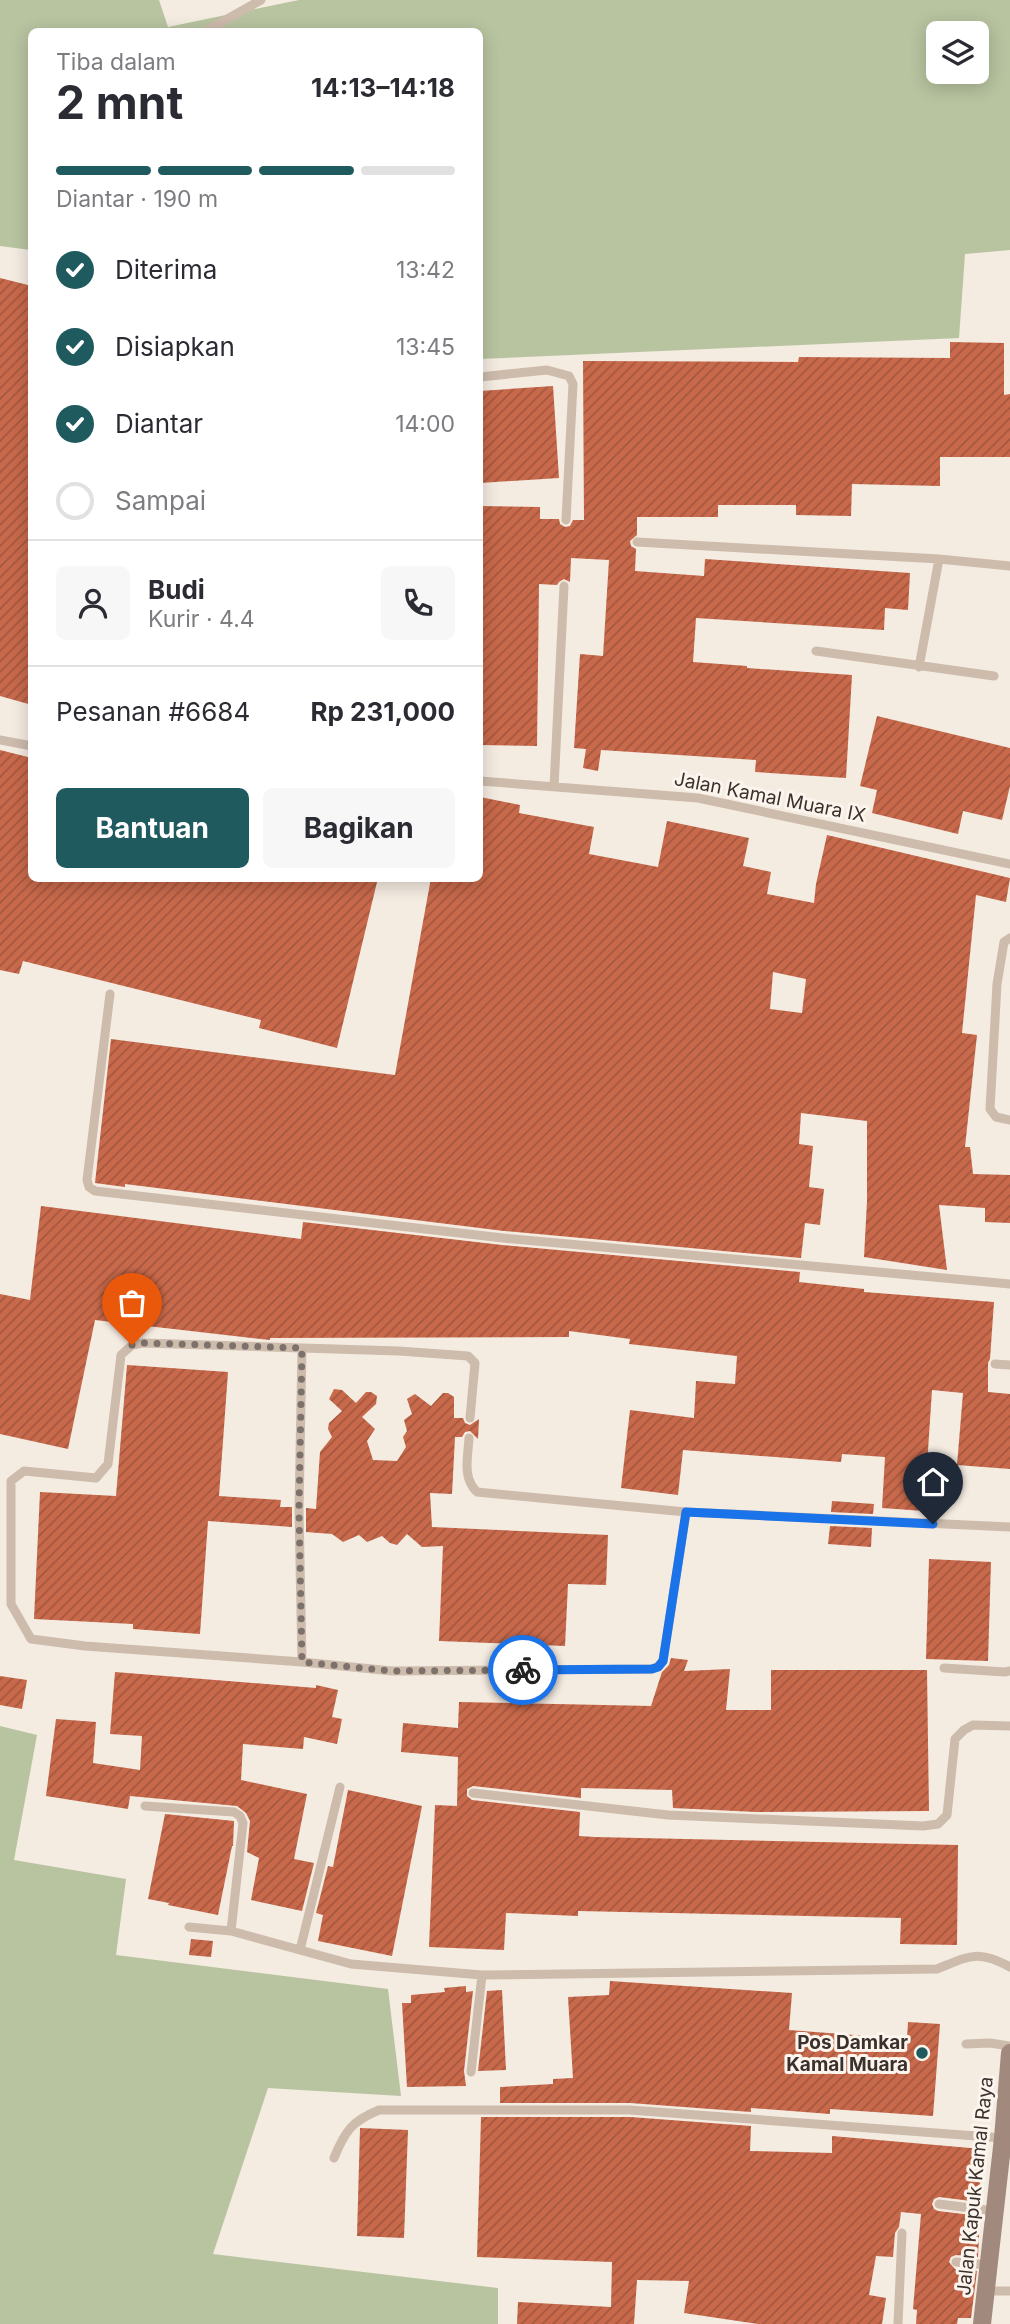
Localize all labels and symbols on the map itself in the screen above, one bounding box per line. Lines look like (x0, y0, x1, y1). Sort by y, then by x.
street label: Jalan Kamal Muara IX (672, 767, 868, 827)
pin (102, 1273, 162, 1345)
pin (903, 1452, 963, 1524)
courier (488, 1635, 558, 1705)
place label: Pos Damkar Kamal Muara (786, 2031, 908, 2076)
marker: Pos Damkar Kamal Muara (914, 2045, 930, 2061)
street label: Jalan Kapuk Kamal Raya (952, 2075, 998, 2297)

